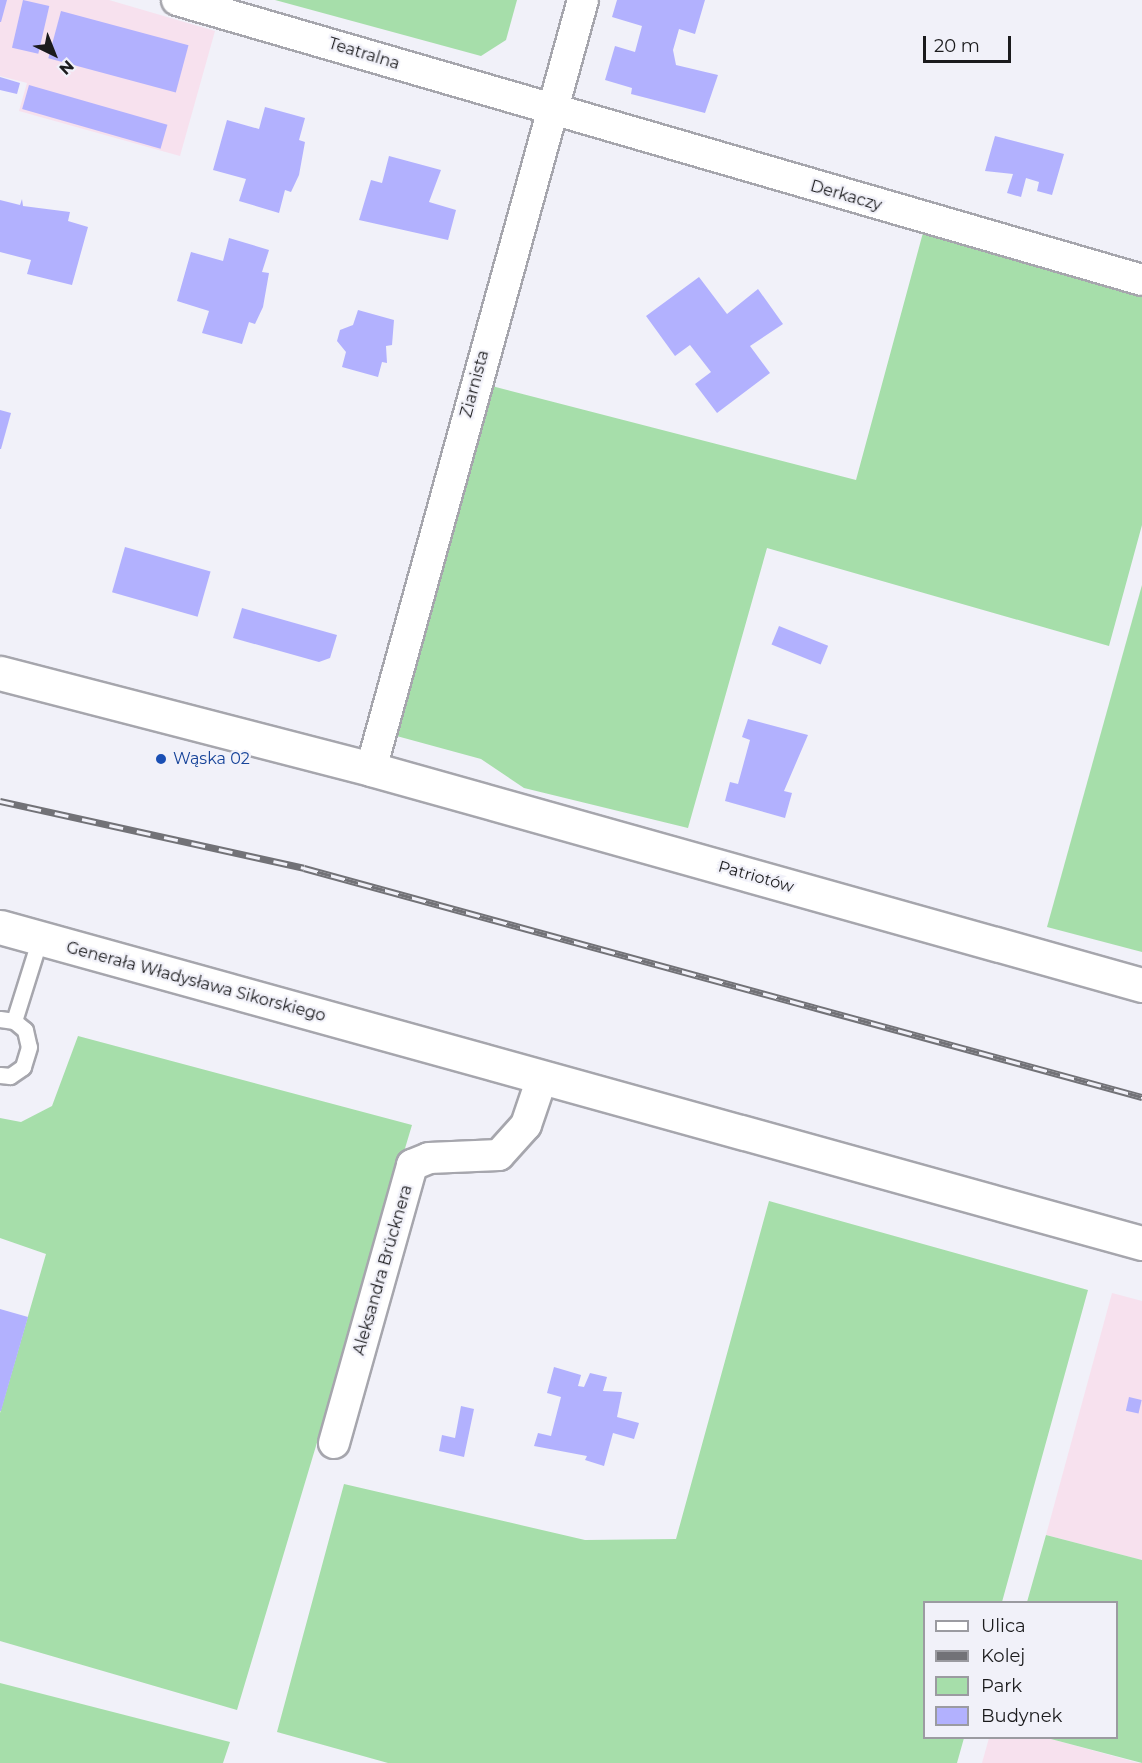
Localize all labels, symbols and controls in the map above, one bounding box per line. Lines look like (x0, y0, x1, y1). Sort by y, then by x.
north arrow (24, 24, 84, 84)
scale bar (926, 24, 1014, 62)
street label: Teatralna (326, 34, 402, 74)
text: 20 m (934, 35, 980, 57)
text: N (55, 56, 78, 79)
street label: Derkaczy (808, 177, 884, 215)
street label: Ziarnista (457, 348, 493, 420)
place label: Wąska 02 (173, 749, 250, 769)
marker: Wąska 02 (154, 752, 168, 766)
street label: Patriotów (716, 857, 796, 897)
street label: Generała Władysława Sikorskiego (64, 938, 328, 1026)
street label: Aleksandra Brücknera (349, 1183, 417, 1357)
legend (923, 1601, 1118, 1739)
text: Ulica (981, 1615, 1026, 1637)
text: Kolej (981, 1645, 1025, 1667)
text: Park (981, 1675, 1022, 1697)
text: Budynek (981, 1705, 1062, 1727)

